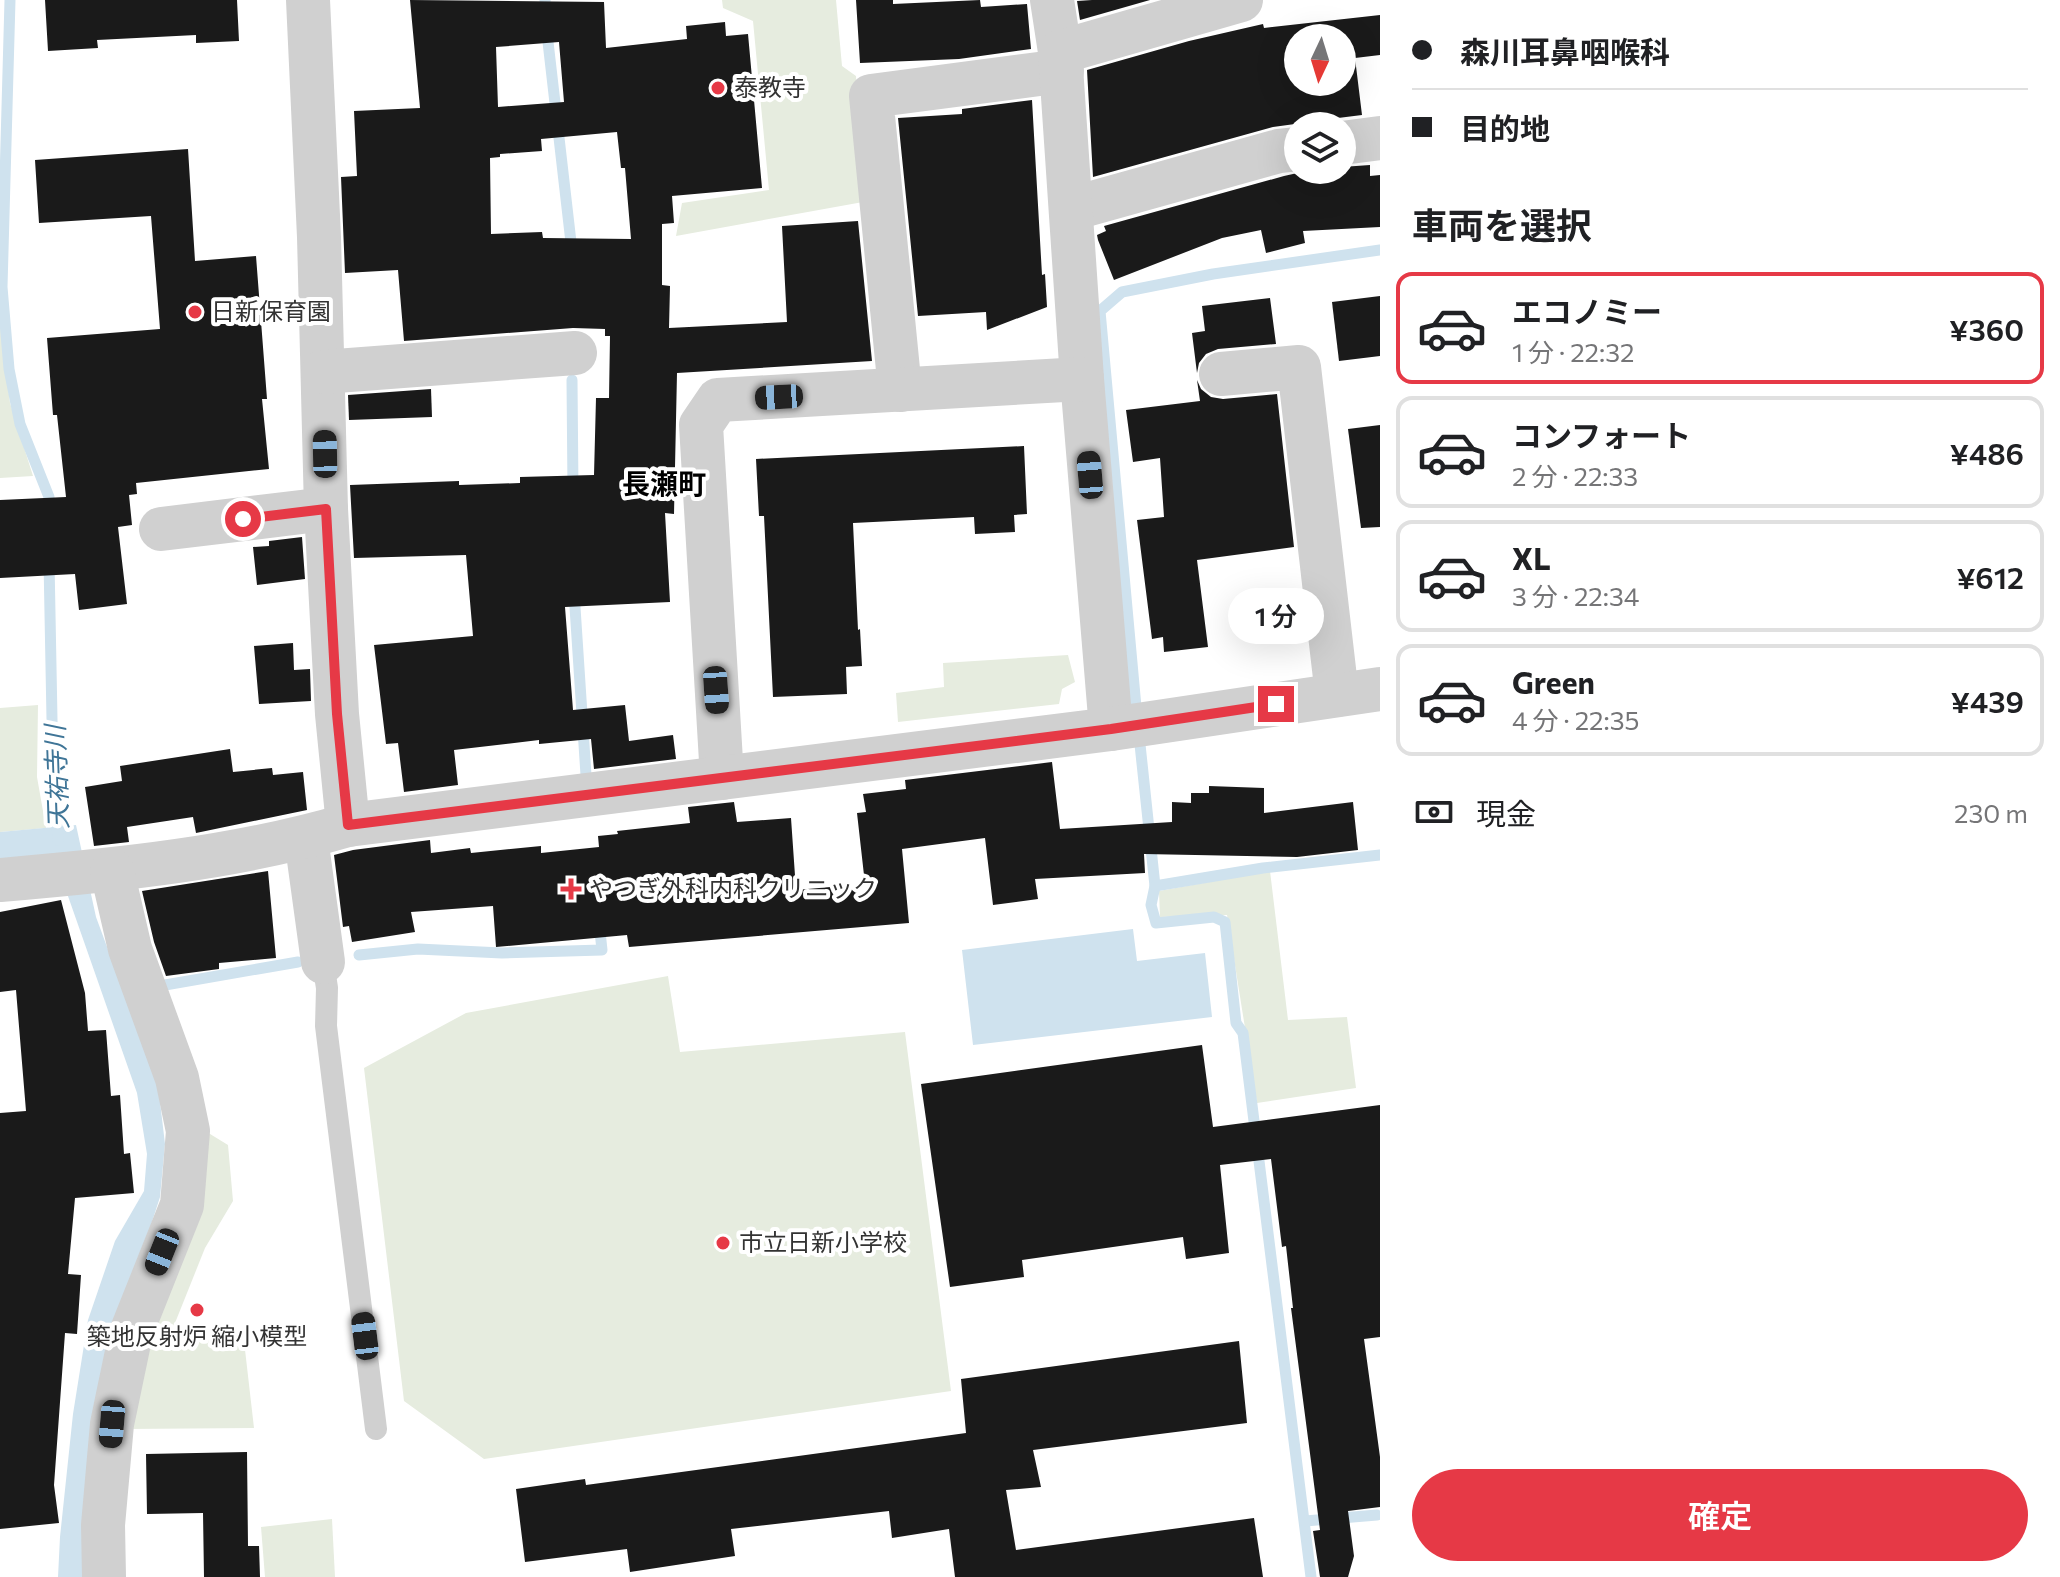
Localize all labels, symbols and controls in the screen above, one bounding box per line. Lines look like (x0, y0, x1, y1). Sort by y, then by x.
north arrow (1284, 24, 1356, 96)
map controls (1284, 24, 1356, 184)
text: 森川耳鼻咽喉科 (1460, 32, 1670, 69)
place label: 泰教寺 (734, 72, 806, 101)
marker: 泰教寺 (709, 79, 727, 97)
text: 目的地 (1460, 109, 1550, 146)
button: layers (1284, 112, 1356, 184)
text: 車両を選択 (1412, 202, 1592, 246)
icon: car (1416, 292, 1488, 364)
text: エコノミー (1512, 292, 1662, 329)
place label: 日新保育園 (211, 296, 331, 325)
marker: 日新保育園 (186, 303, 204, 321)
text: ¥360 (1949, 310, 2024, 347)
text: 1 分 · 22:32 (1512, 336, 1634, 367)
car (754, 384, 804, 410)
icon: car (1416, 416, 1488, 488)
text: コンフォート (1512, 416, 1691, 453)
car (313, 430, 337, 478)
text: ¥486 (1950, 434, 2024, 471)
car (1076, 450, 1104, 500)
text: 2 分 · 22:33 (1512, 460, 1638, 491)
district label: 長瀬町 (622, 466, 706, 500)
route start (225, 501, 261, 537)
text: XL (1512, 539, 1551, 576)
icon: car (1416, 540, 1488, 612)
text: ¥612 (1956, 558, 2024, 595)
text: 3 分 · 22:34 (1512, 580, 1639, 611)
callout: 1 分 (1228, 588, 1324, 644)
text: 1 分 (1255, 600, 1297, 631)
text: Green (1512, 663, 1595, 700)
icon: car (1416, 664, 1488, 736)
car (702, 665, 730, 715)
text: ¥439 (1951, 682, 2024, 719)
route end (1258, 686, 1294, 722)
text: 4 分 · 22:35 (1512, 704, 1639, 735)
water label: 天祐寺川 (38, 722, 73, 830)
icon: cash (1412, 790, 1456, 834)
text: 現金 (1476, 794, 1536, 831)
text: 230 m (1954, 797, 2028, 828)
place label: やつぎ外科内科クリニック (589, 873, 877, 902)
marker: やつぎ外科内科クリニック (560, 878, 582, 900)
car (142, 1225, 182, 1279)
place label: 市立日新小学校 (739, 1227, 907, 1256)
marker: 市立日新小学校 (714, 1234, 732, 1252)
marker: 築地反射炉 縮小模型 (188, 1301, 206, 1319)
car (350, 1311, 380, 1361)
place label: 築地反射炉 縮小模型 (87, 1321, 307, 1350)
car (98, 1399, 126, 1449)
button: 確定 (1412, 1469, 2028, 1561)

